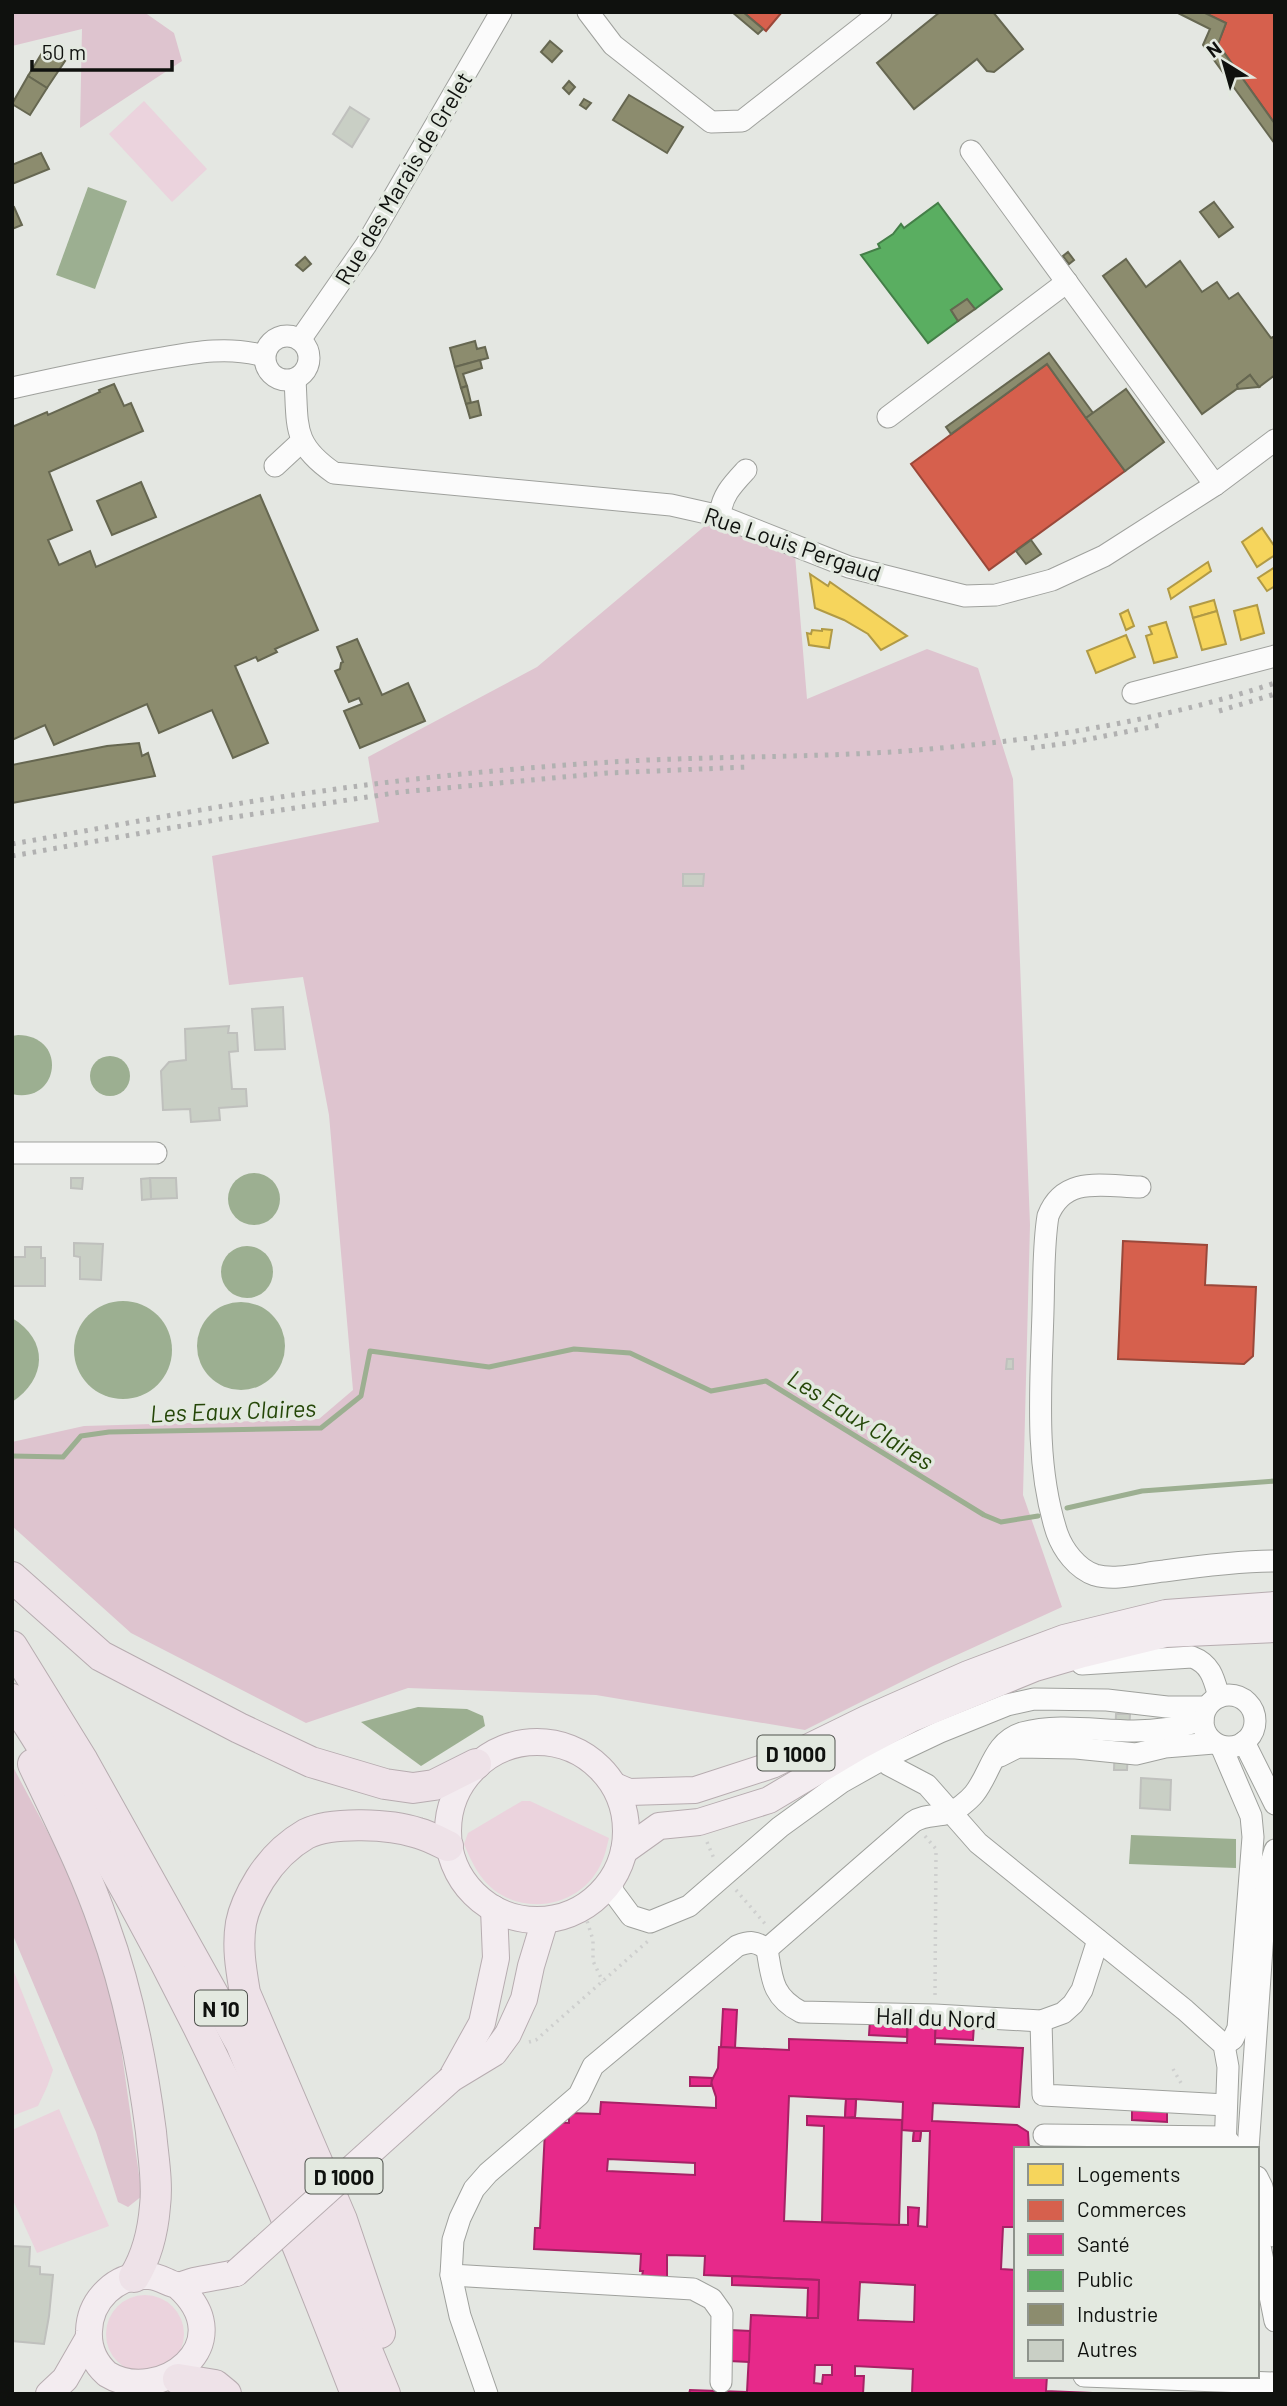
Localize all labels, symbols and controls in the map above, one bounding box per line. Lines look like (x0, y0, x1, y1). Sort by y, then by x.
scale bar (32, 28, 172, 72)
north arrow (1189, 28, 1259, 98)
text: N (1201, 36, 1225, 62)
text: 50 m (42, 39, 86, 64)
street label: Rue des Marais de Grelet (328, 67, 478, 289)
street label: Rue Louis Pergaud (701, 501, 885, 587)
water label: Les Eaux Claires (783, 1363, 939, 1475)
water label: Les Eaux Claires (149, 1393, 317, 1427)
road number: D 1000 (758, 1736, 834, 1770)
road number: N 10 (195, 1990, 247, 2025)
street label: Hall du Nord (875, 2001, 997, 2033)
legend (1014, 2147, 1259, 2378)
road number: D 1000 (306, 2158, 382, 2194)
text: Logements (1077, 2161, 1180, 2186)
text: Commerces (1077, 2196, 1186, 2221)
text: Santé (1077, 2231, 1130, 2256)
text: Public (1077, 2266, 1133, 2291)
text: Industrie (1077, 2301, 1158, 2326)
text: Autres (1077, 2336, 1137, 2361)

